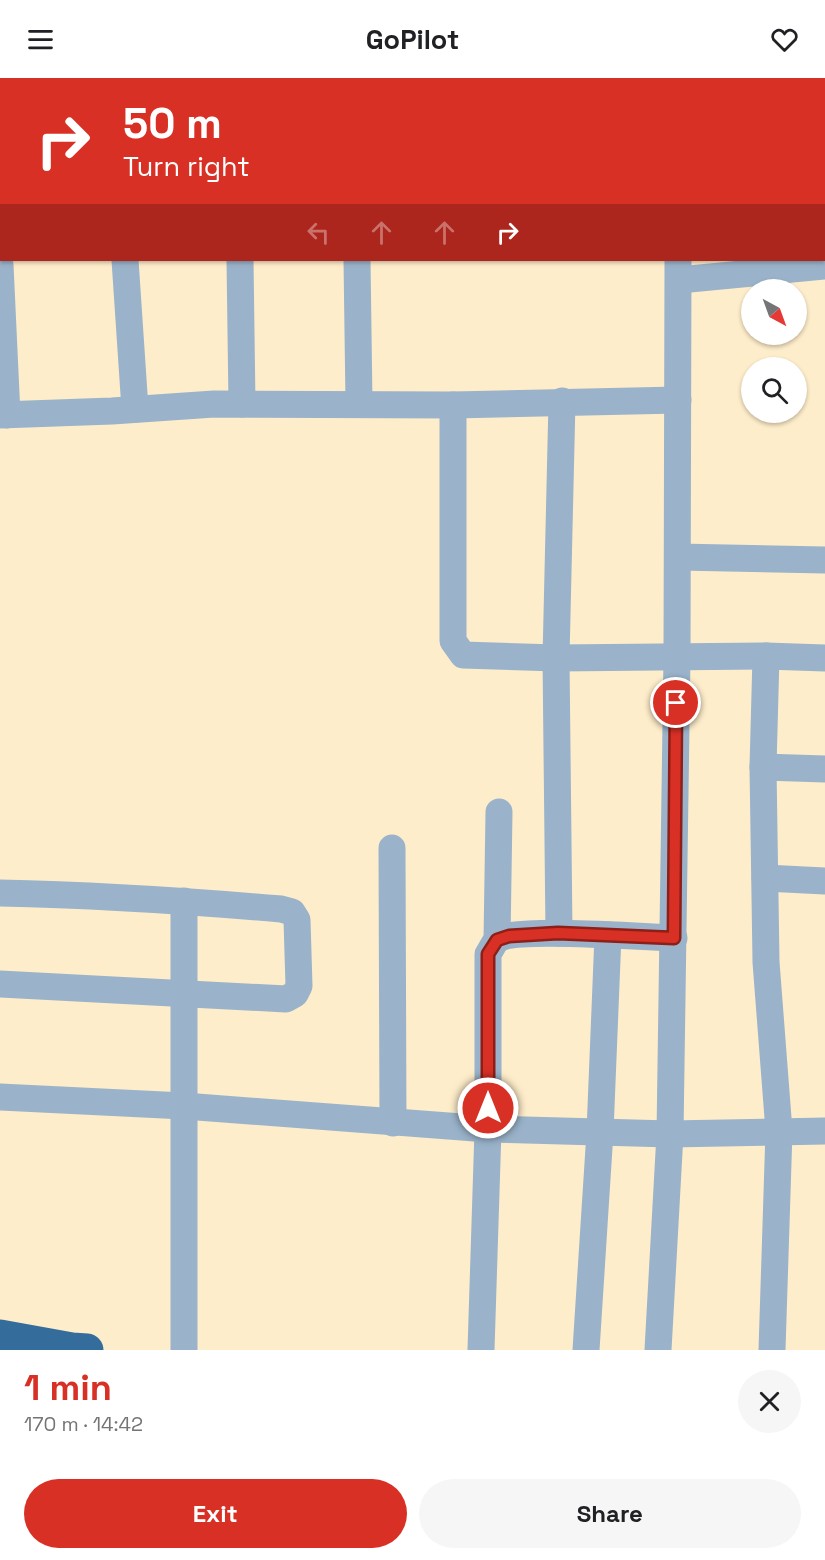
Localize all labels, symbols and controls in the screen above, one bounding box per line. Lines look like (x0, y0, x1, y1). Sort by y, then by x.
text: GoPilot (366, 22, 459, 57)
icon: menu (24, 23, 57, 56)
icon: heart (768, 23, 801, 56)
text: 50 m (123, 97, 222, 150)
icon: right (24, 102, 102, 180)
text: Turn right (123, 149, 250, 184)
icon: left (302, 216, 335, 249)
icon: ahead (365, 216, 398, 249)
icon: ahead (428, 216, 461, 249)
icon: right (491, 216, 524, 249)
north arrow (741, 279, 807, 345)
map controls (741, 279, 807, 423)
button: search (741, 357, 807, 423)
pin (650, 677, 701, 728)
icon: arrive (659, 686, 692, 719)
position arrow (456, 1076, 520, 1140)
text: 1 min (24, 1365, 112, 1411)
button: close (738, 1370, 801, 1433)
text: 170 m · 14:42 (24, 1411, 143, 1437)
button: Exit (24, 1479, 407, 1548)
button: Share (419, 1479, 801, 1548)

